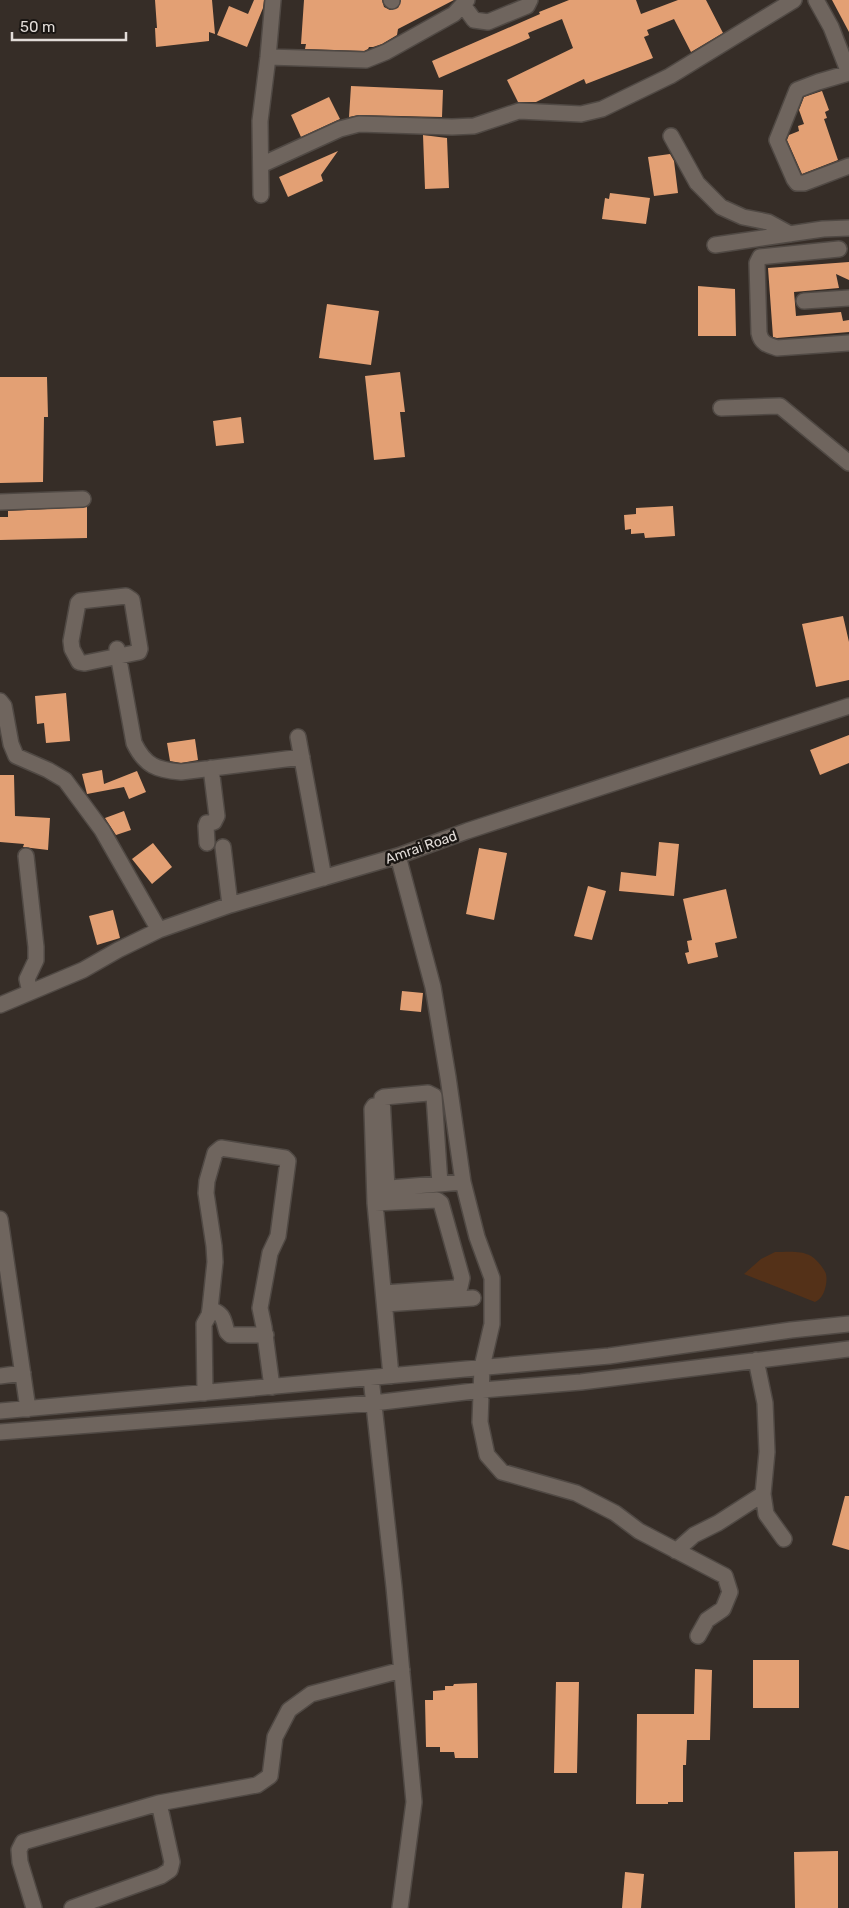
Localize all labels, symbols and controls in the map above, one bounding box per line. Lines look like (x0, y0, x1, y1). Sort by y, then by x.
scale bar (12, 10, 126, 42)
text: 50 m (20, 18, 55, 36)
street label: Amrai Road (383, 827, 459, 868)

